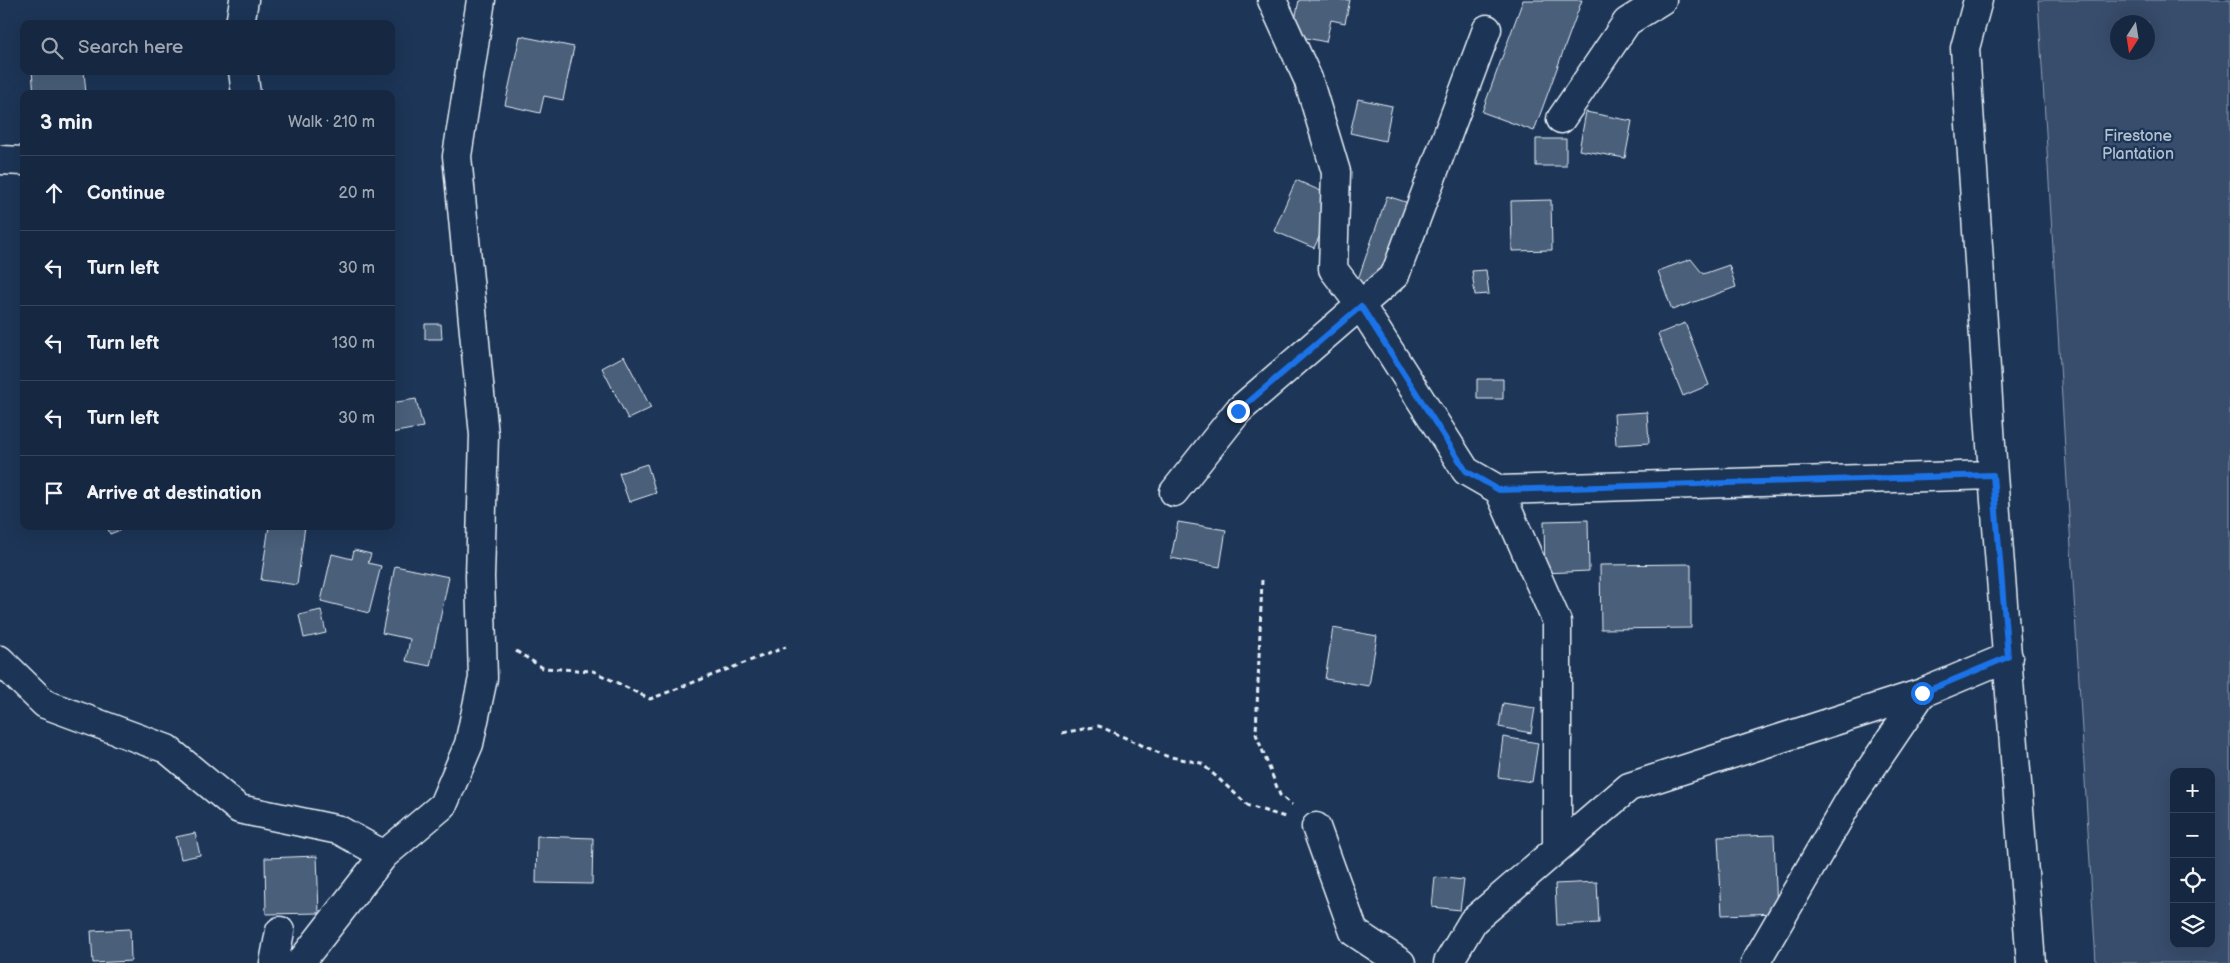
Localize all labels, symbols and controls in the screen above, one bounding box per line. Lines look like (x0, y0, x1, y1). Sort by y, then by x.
north arrow (2110, 15, 2155, 60)
search box (20, 20, 395, 75)
icon: search (38, 34, 66, 62)
text: Search here (78, 36, 183, 59)
text: 3 min (40, 110, 93, 135)
text: Walk · 210 m (288, 113, 375, 132)
park label: Firestone Plantation (2102, 127, 2174, 164)
icon: ahead (40, 179, 68, 207)
text: Continue (87, 182, 165, 205)
text: 20 m (339, 184, 375, 203)
icon: left (40, 254, 68, 282)
text: Turn left (87, 257, 159, 280)
text: 30 m (338, 259, 375, 278)
icon: left (40, 329, 68, 357)
text: Turn left (87, 332, 159, 355)
text: 130 m (332, 334, 375, 353)
route end (1227, 400, 1250, 423)
icon: left (40, 404, 68, 432)
text: Turn left (87, 407, 159, 430)
text: 30 m (338, 409, 375, 428)
icon: arrive (40, 479, 68, 507)
text: Arrive at destination (87, 482, 262, 505)
route start (1911, 682, 1934, 705)
map controls (2170, 768, 2215, 948)
button: + (2170, 768, 2215, 813)
button: − (2170, 813, 2215, 858)
button: locate (2170, 858, 2215, 903)
button: layers (2170, 903, 2215, 948)

